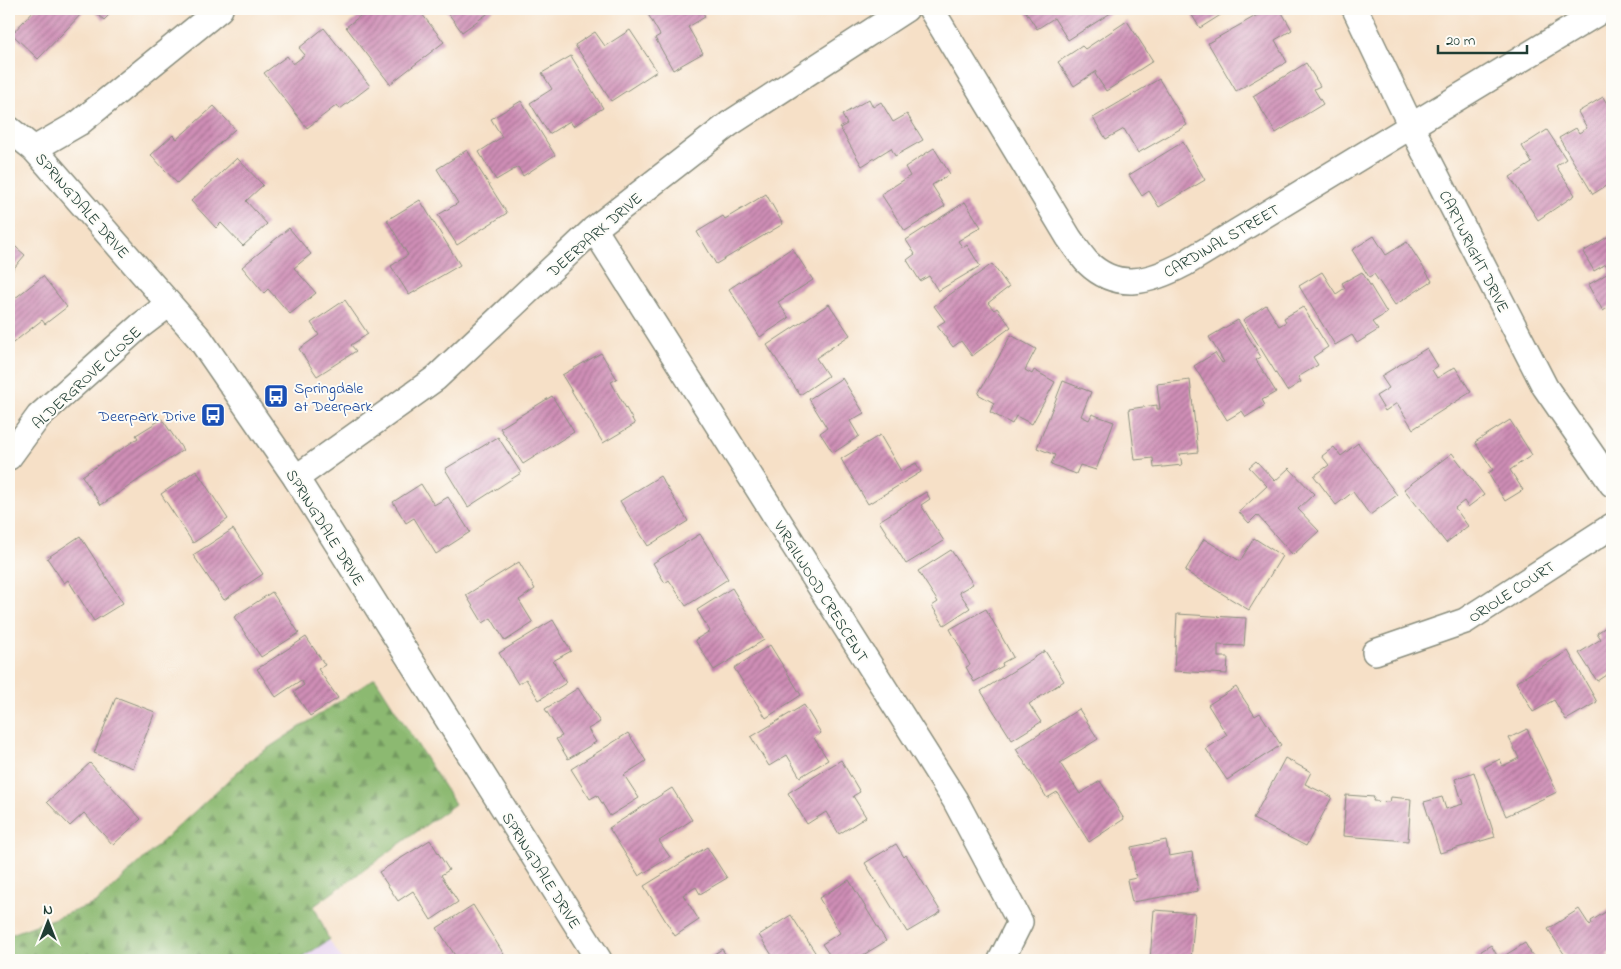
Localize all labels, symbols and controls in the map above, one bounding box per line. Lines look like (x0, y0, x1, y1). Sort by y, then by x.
scale bar (1438, 22, 1527, 54)
text: 20 m (1446, 30, 1476, 52)
street label: SPRINGDALE DRIVE (29, 148, 134, 265)
street label: CARTWRIGHT DRIVE (1432, 186, 1515, 317)
street label: DEERPARK DRIVE (542, 187, 648, 284)
street label: CARDINAL STREET (1160, 199, 1284, 285)
street label: ALDERGROVE CLOSE (27, 321, 148, 436)
place label: Springdale at Deerpark (294, 377, 373, 419)
bus stop icon: Springdale at Deerpark (263, 383, 289, 409)
bus stop icon: Deerpark Drive (200, 402, 226, 428)
place label: Deerpark Drive (97, 405, 197, 429)
street label: SPRINGDALE DRIVE (279, 465, 370, 591)
street label: VIRGILWOOD CRESCENT (766, 516, 874, 668)
street label: ORIOLE COURT (1464, 556, 1560, 630)
street label: SPRINGDALE DRIVE (495, 808, 586, 934)
north arrow (22, 896, 72, 946)
text: N (43, 900, 53, 921)

